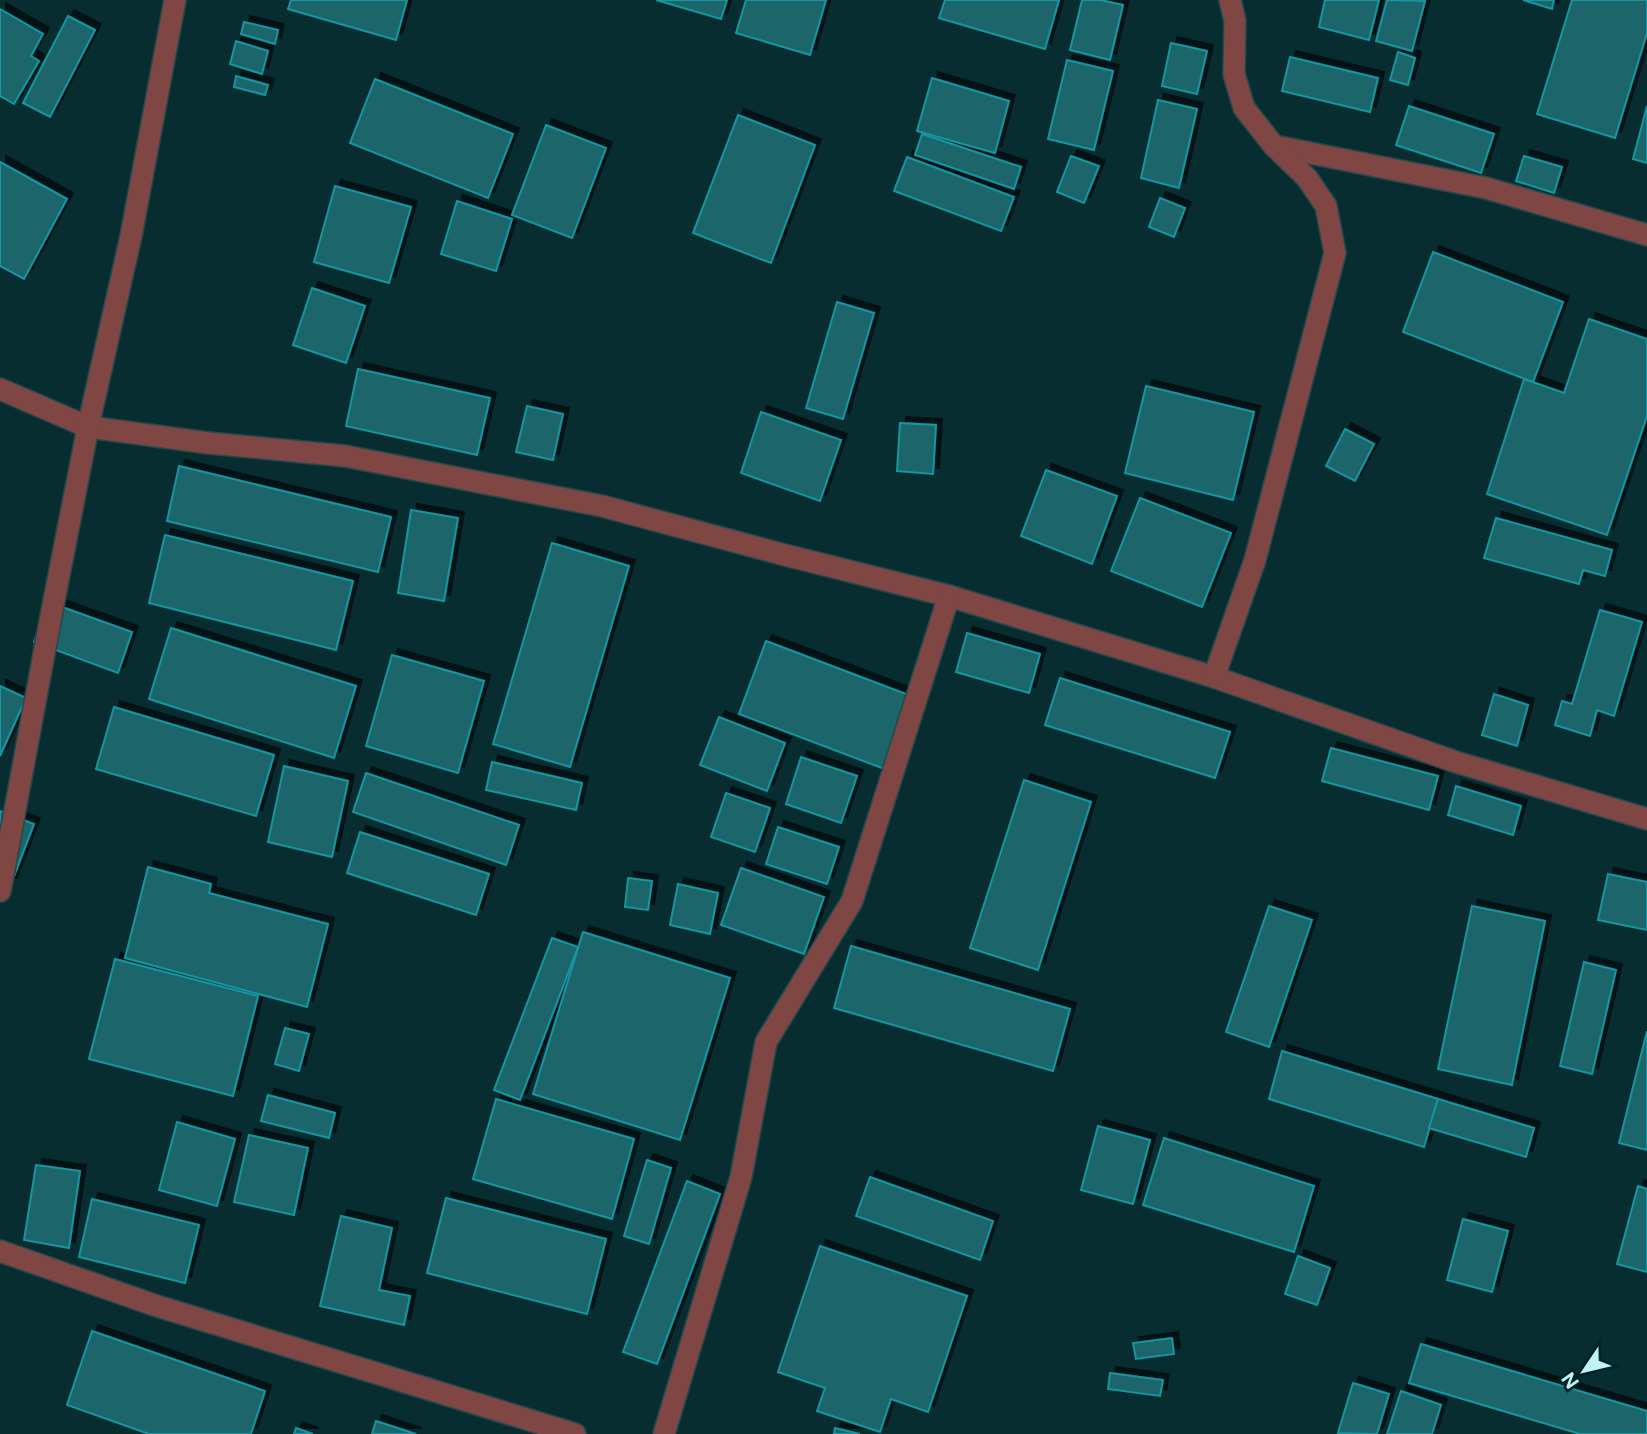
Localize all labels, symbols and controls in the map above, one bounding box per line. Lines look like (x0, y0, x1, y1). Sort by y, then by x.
north arrow (1549, 1336, 1619, 1406)
text: N (1557, 1368, 1583, 1393)

